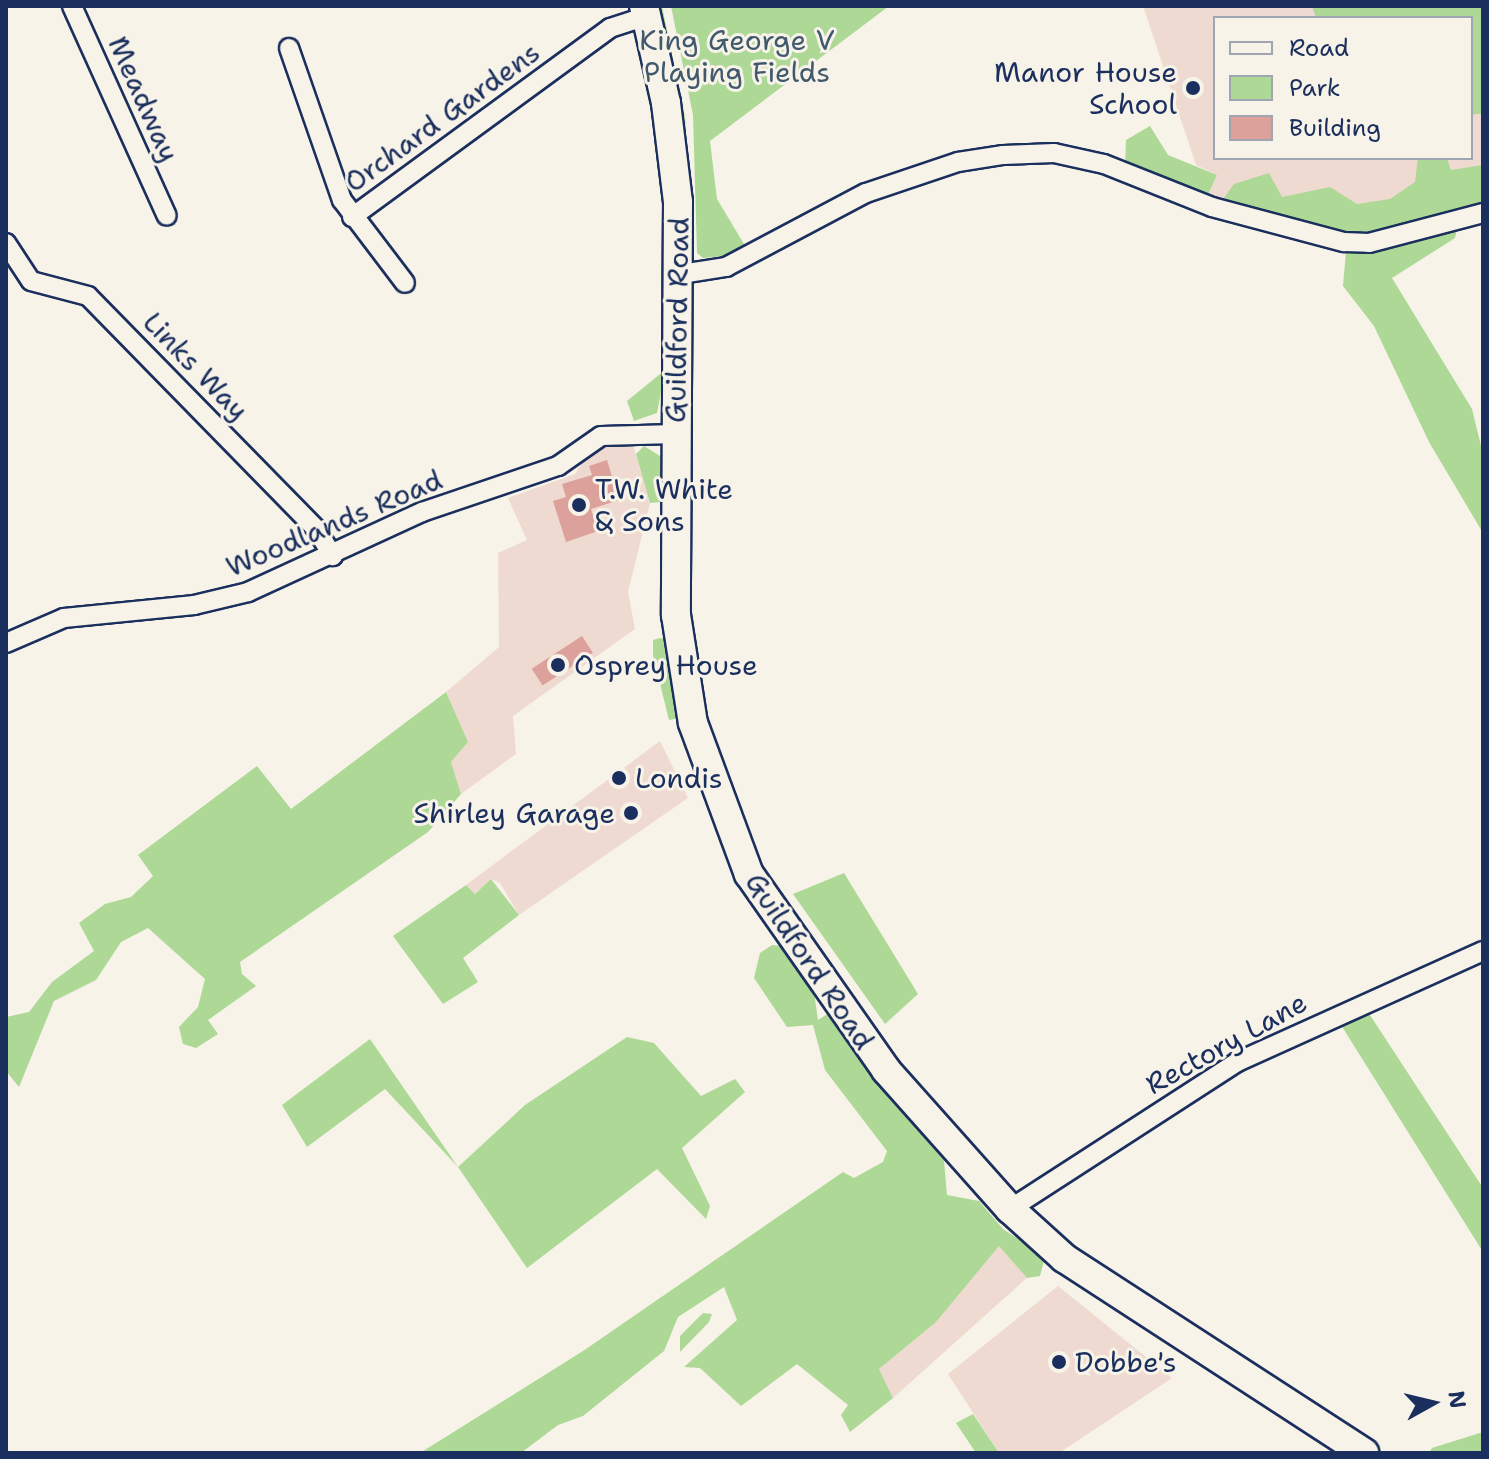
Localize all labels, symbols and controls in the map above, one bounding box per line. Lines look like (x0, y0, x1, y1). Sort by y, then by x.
legend (1213, 16, 1473, 160)
park label: King George V Playing Fields (639, 23, 835, 89)
street label: Meadway (101, 31, 187, 167)
text: Road (1289, 32, 1349, 64)
street label: Orchard Gardens (338, 35, 546, 199)
place label: Manor House School (994, 55, 1177, 121)
text: Park (1289, 72, 1341, 104)
marker: Manor House School (1184, 79, 1202, 97)
text: Building (1289, 112, 1381, 144)
street label: Guildford Road (658, 217, 696, 423)
street label: Links Way (136, 305, 256, 427)
street label: Woodlands Road (221, 462, 447, 584)
place label: T.W. White & Sons (595, 472, 733, 538)
marker: T.W. White & Sons (570, 496, 588, 514)
place label: Osprey House (574, 648, 758, 682)
marker: Osprey House (549, 656, 567, 674)
place label: Londis (635, 761, 723, 795)
marker: Londis (610, 769, 628, 787)
place label: Shirley Garage (414, 796, 615, 830)
marker: Shirley Garage (622, 804, 640, 822)
street label: Guildford Road (738, 866, 882, 1056)
street label: Rectory Lane (1140, 985, 1312, 1101)
place label: Dobbe's (1075, 1345, 1177, 1379)
marker: Dobbe's (1050, 1353, 1068, 1371)
north arrow (1393, 1363, 1473, 1443)
text: N (1442, 1389, 1473, 1410)

